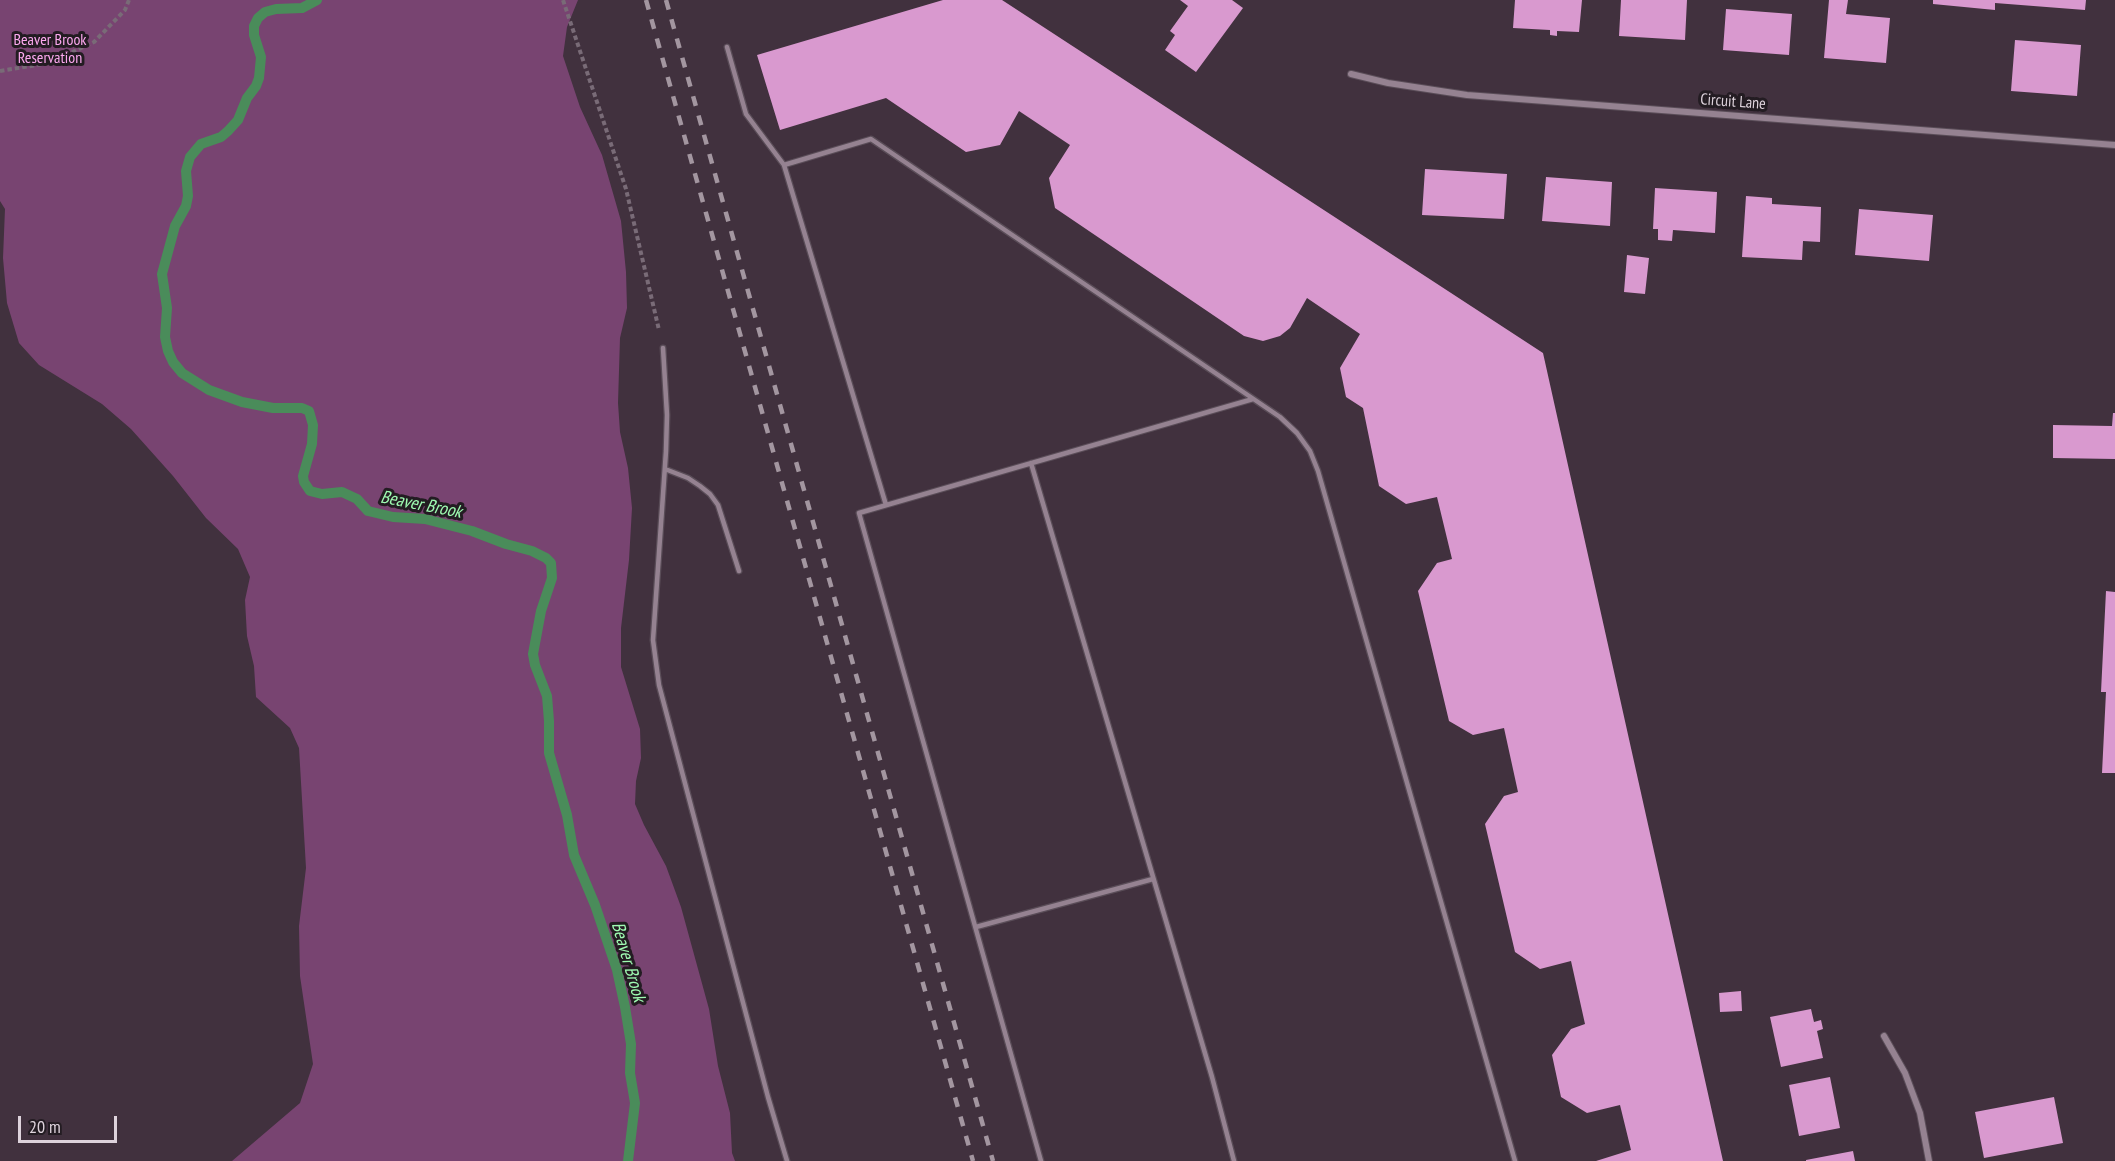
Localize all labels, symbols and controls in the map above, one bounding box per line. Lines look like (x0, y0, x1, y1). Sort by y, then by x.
park label: Beaver Brook Reservation (13, 30, 87, 68)
street label: Circuit Lane (1700, 90, 1766, 114)
water label: Beaver Brook (379, 487, 463, 523)
water label: Beaver Brook (606, 920, 650, 1004)
scale bar (21, 1104, 120, 1142)
text: 20 m (29, 1115, 61, 1138)

